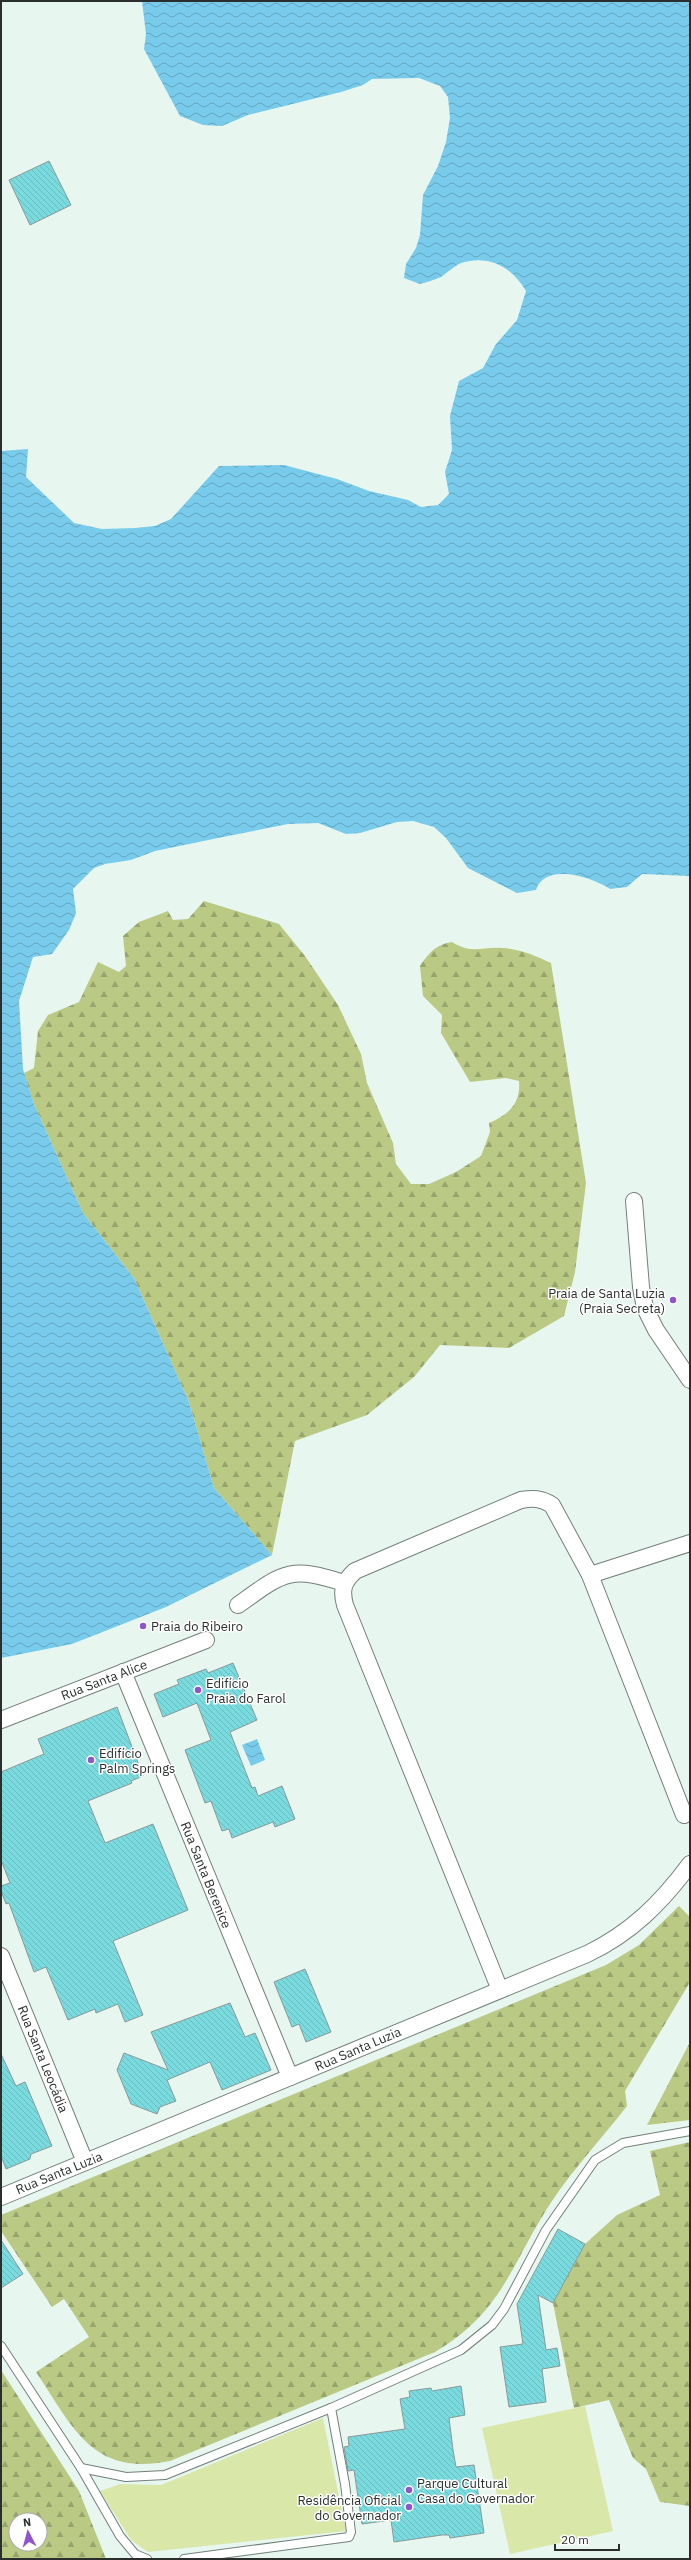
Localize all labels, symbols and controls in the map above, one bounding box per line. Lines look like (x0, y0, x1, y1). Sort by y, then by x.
place label: Praia de Santa Luzia (Praia Secreta) (548, 1285, 665, 1317)
marker: Praia de Santa Luzia (Praia Secreta) (668, 1295, 678, 1305)
place label: Praia do Ribeiro (151, 1618, 243, 1635)
marker: Praia do Ribeiro (138, 1621, 148, 1631)
street label: Rua Santa Alice (59, 1656, 149, 1704)
place label: Edifício Praia do Farol (206, 1675, 286, 1707)
marker: Edifício Praia do Farol (193, 1685, 203, 1695)
place label: Edifício Palm Springs (99, 1745, 175, 1777)
marker: Edifício Palm Springs (86, 1755, 96, 1765)
street label: Rua Santa Berenice (177, 1819, 235, 1931)
street label: Rua Santa Leocádia (14, 2003, 72, 2115)
street label: Rua Santa Luzia (312, 2023, 404, 2075)
street label: Rua Santa Luzia (13, 2148, 105, 2198)
place label: Parque Cultural Casa do Governador (417, 2475, 535, 2507)
marker: Parque Cultural Casa do Governador (404, 2485, 414, 2495)
place label: Residência Oficial do Governador (297, 2492, 401, 2524)
marker: Residência Oficial do Governador (404, 2502, 414, 2512)
north arrow (8, 2512, 48, 2552)
text: N (22, 2515, 32, 2529)
scale bar (555, 2526, 619, 2552)
text: 20 m (561, 2532, 589, 2547)

